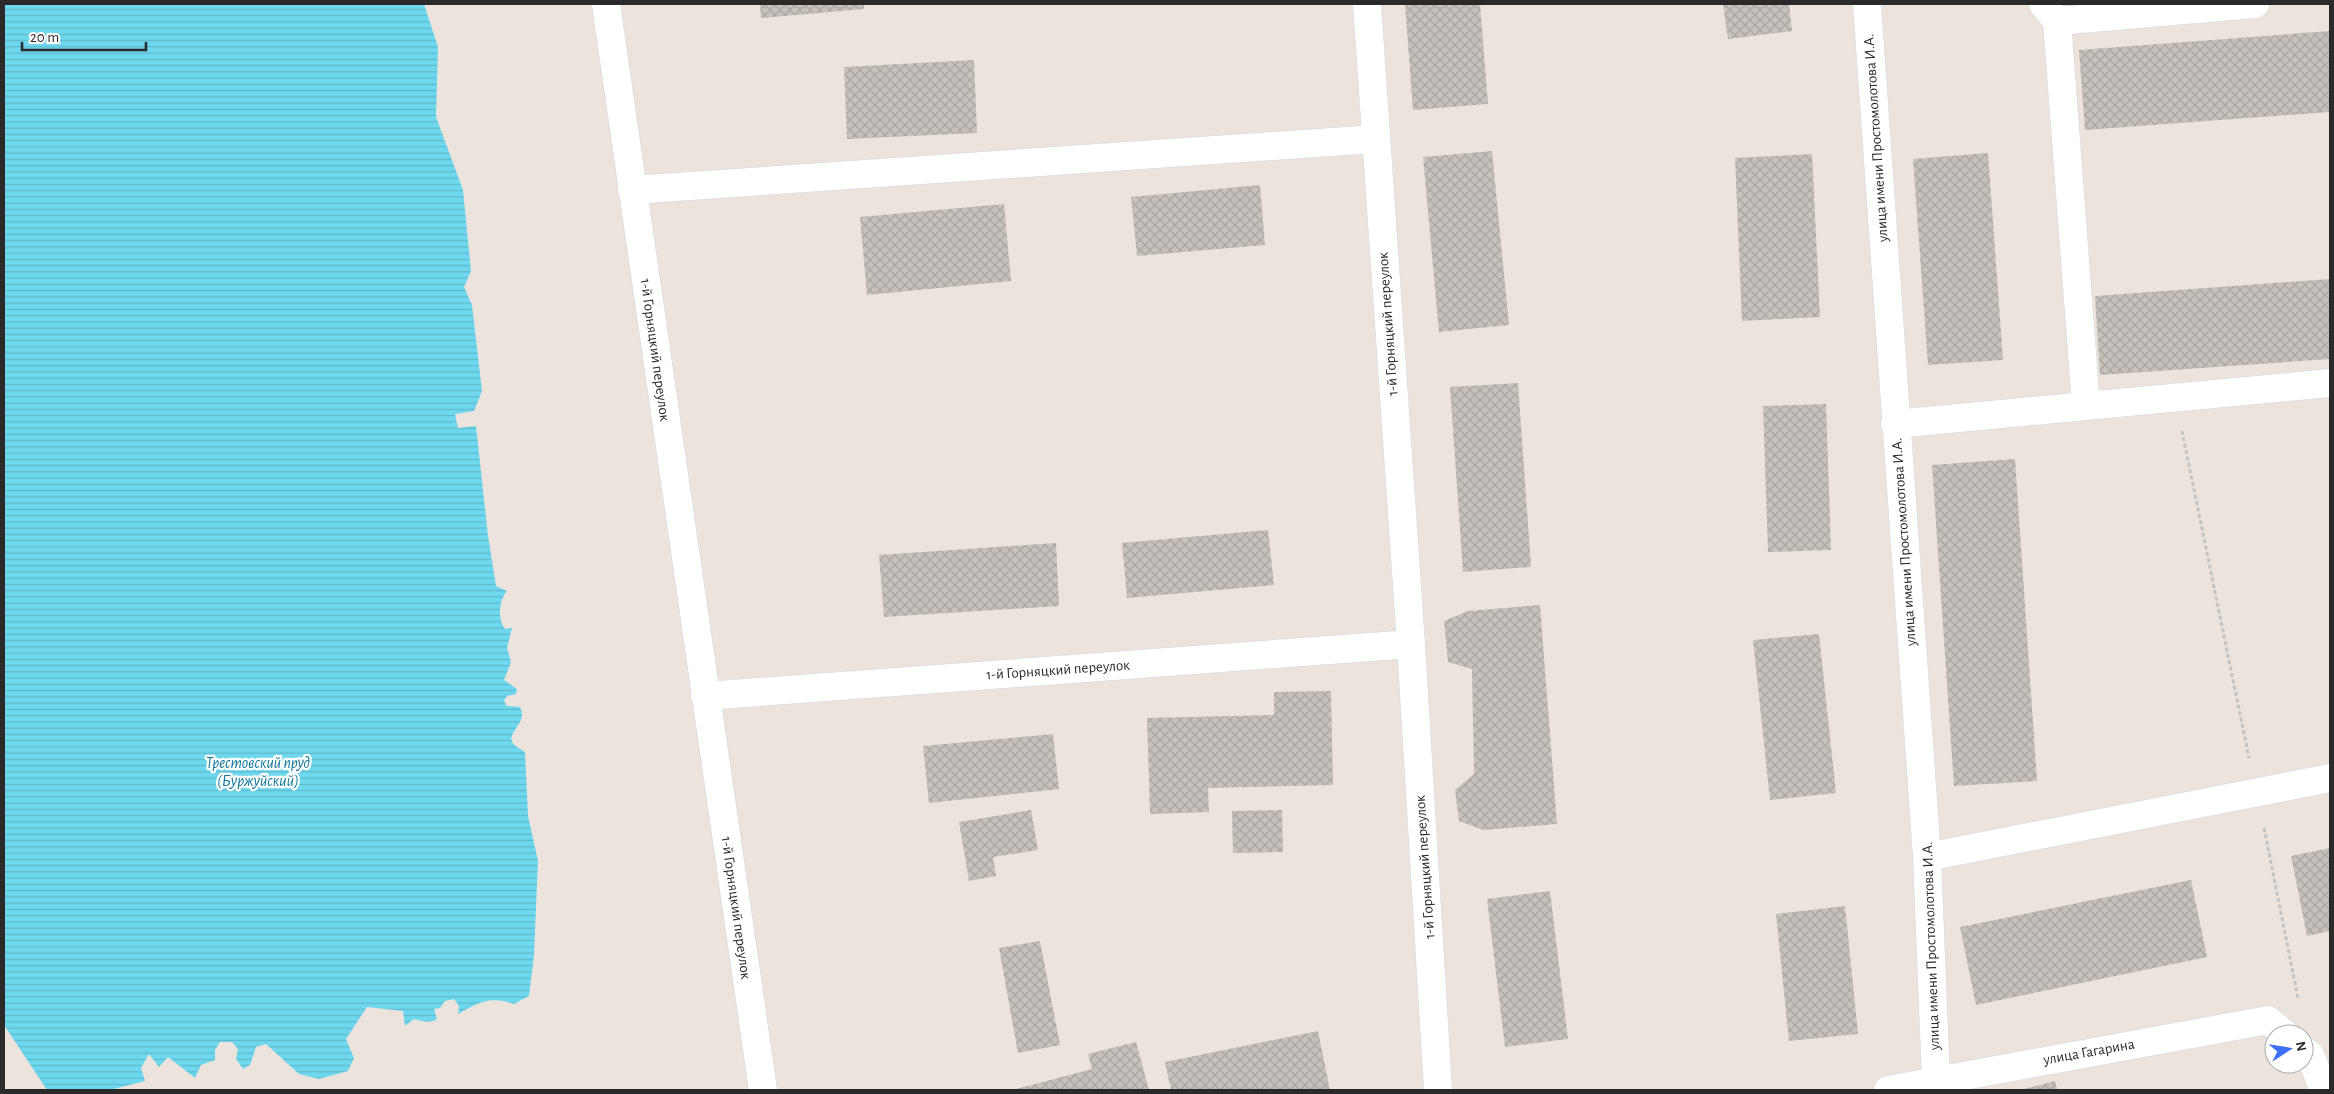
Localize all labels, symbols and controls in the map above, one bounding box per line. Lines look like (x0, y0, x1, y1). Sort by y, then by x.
scale bar (22, 20, 146, 52)
text: 20 m (30, 30, 59, 45)
street label: улица имени Простомолотова И.А. (1861, 33, 1891, 244)
street label: 1-й Горняцкий переулок (1375, 252, 1401, 396)
street label: 1-й Горняцкий переулок (638, 278, 672, 422)
street label: улица имени Простомолотова И.А. (1889, 437, 1919, 648)
street label: 1-й Горняцкий переулок (986, 657, 1130, 683)
water label: Трестовский пруд (Буржуйский) (206, 755, 310, 790)
street label: 1-й Горняцкий переулок (1412, 795, 1438, 939)
street label: 1-й Горняцкий переулок (719, 836, 753, 980)
street label: улица имени Простомолотова И.А. (1920, 841, 1942, 1052)
north arrow (2264, 1024, 2314, 1074)
street label: улица Гагарина (2041, 1037, 2136, 1068)
text: N (2293, 1040, 2309, 1053)

